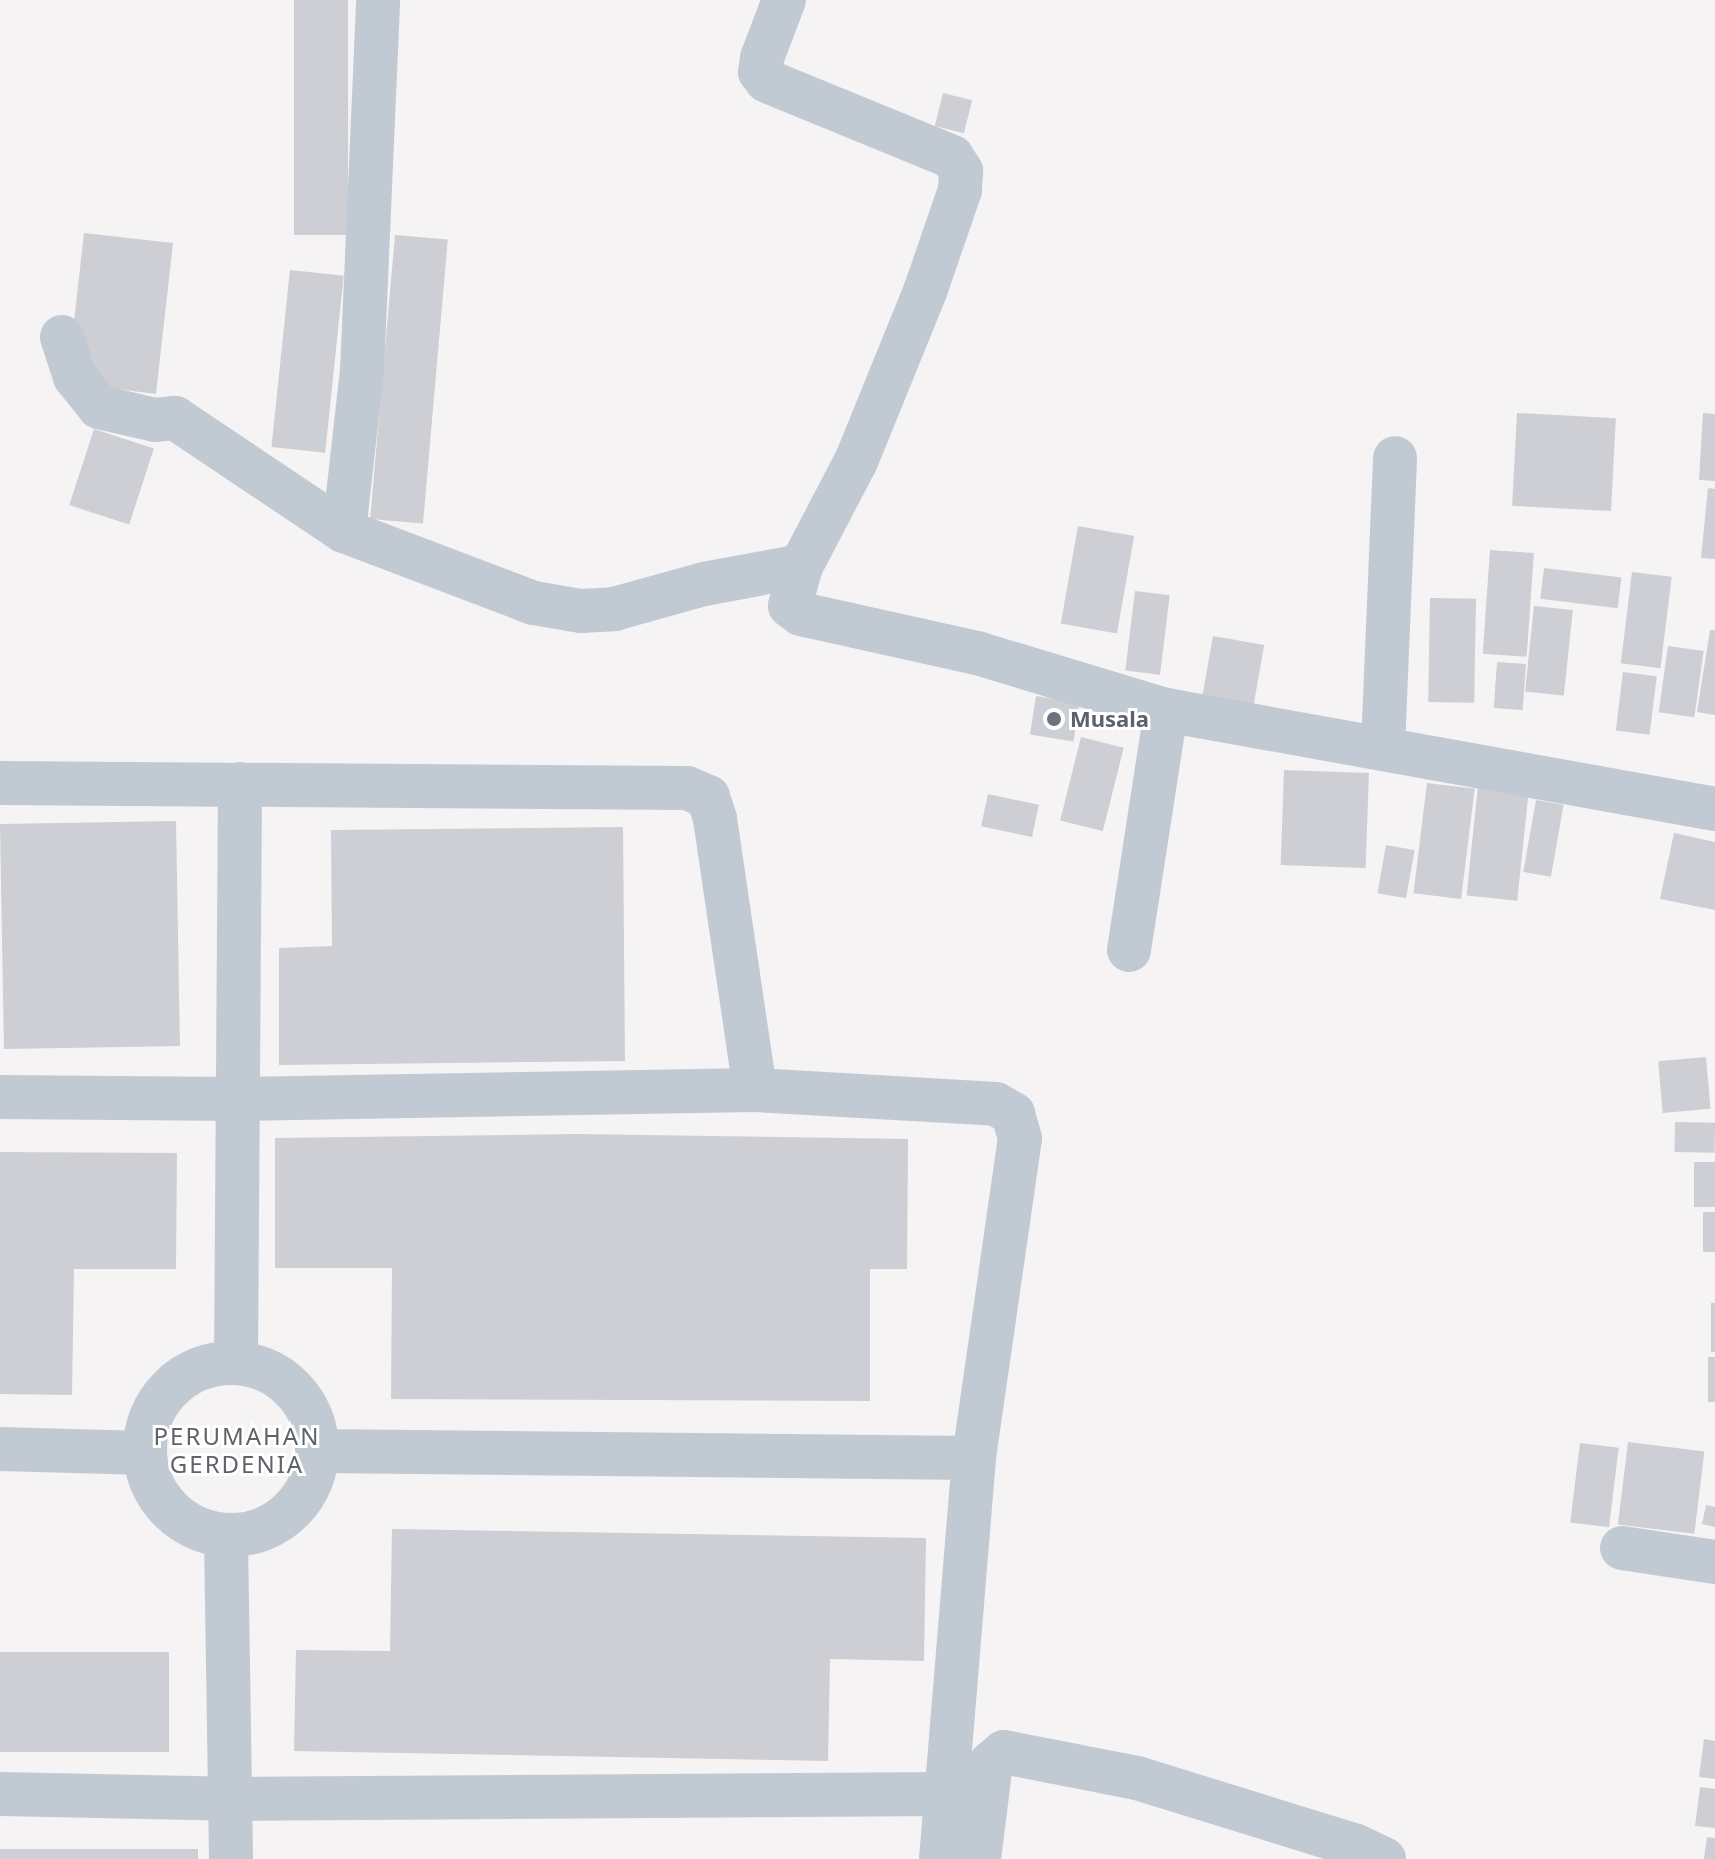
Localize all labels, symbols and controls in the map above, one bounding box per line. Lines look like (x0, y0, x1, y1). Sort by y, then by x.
place label: Musala (1070, 706, 1149, 732)
marker: Musala (1045, 710, 1063, 728)
district label: PERUMAHAN GERDENIA (154, 1422, 320, 1478)

